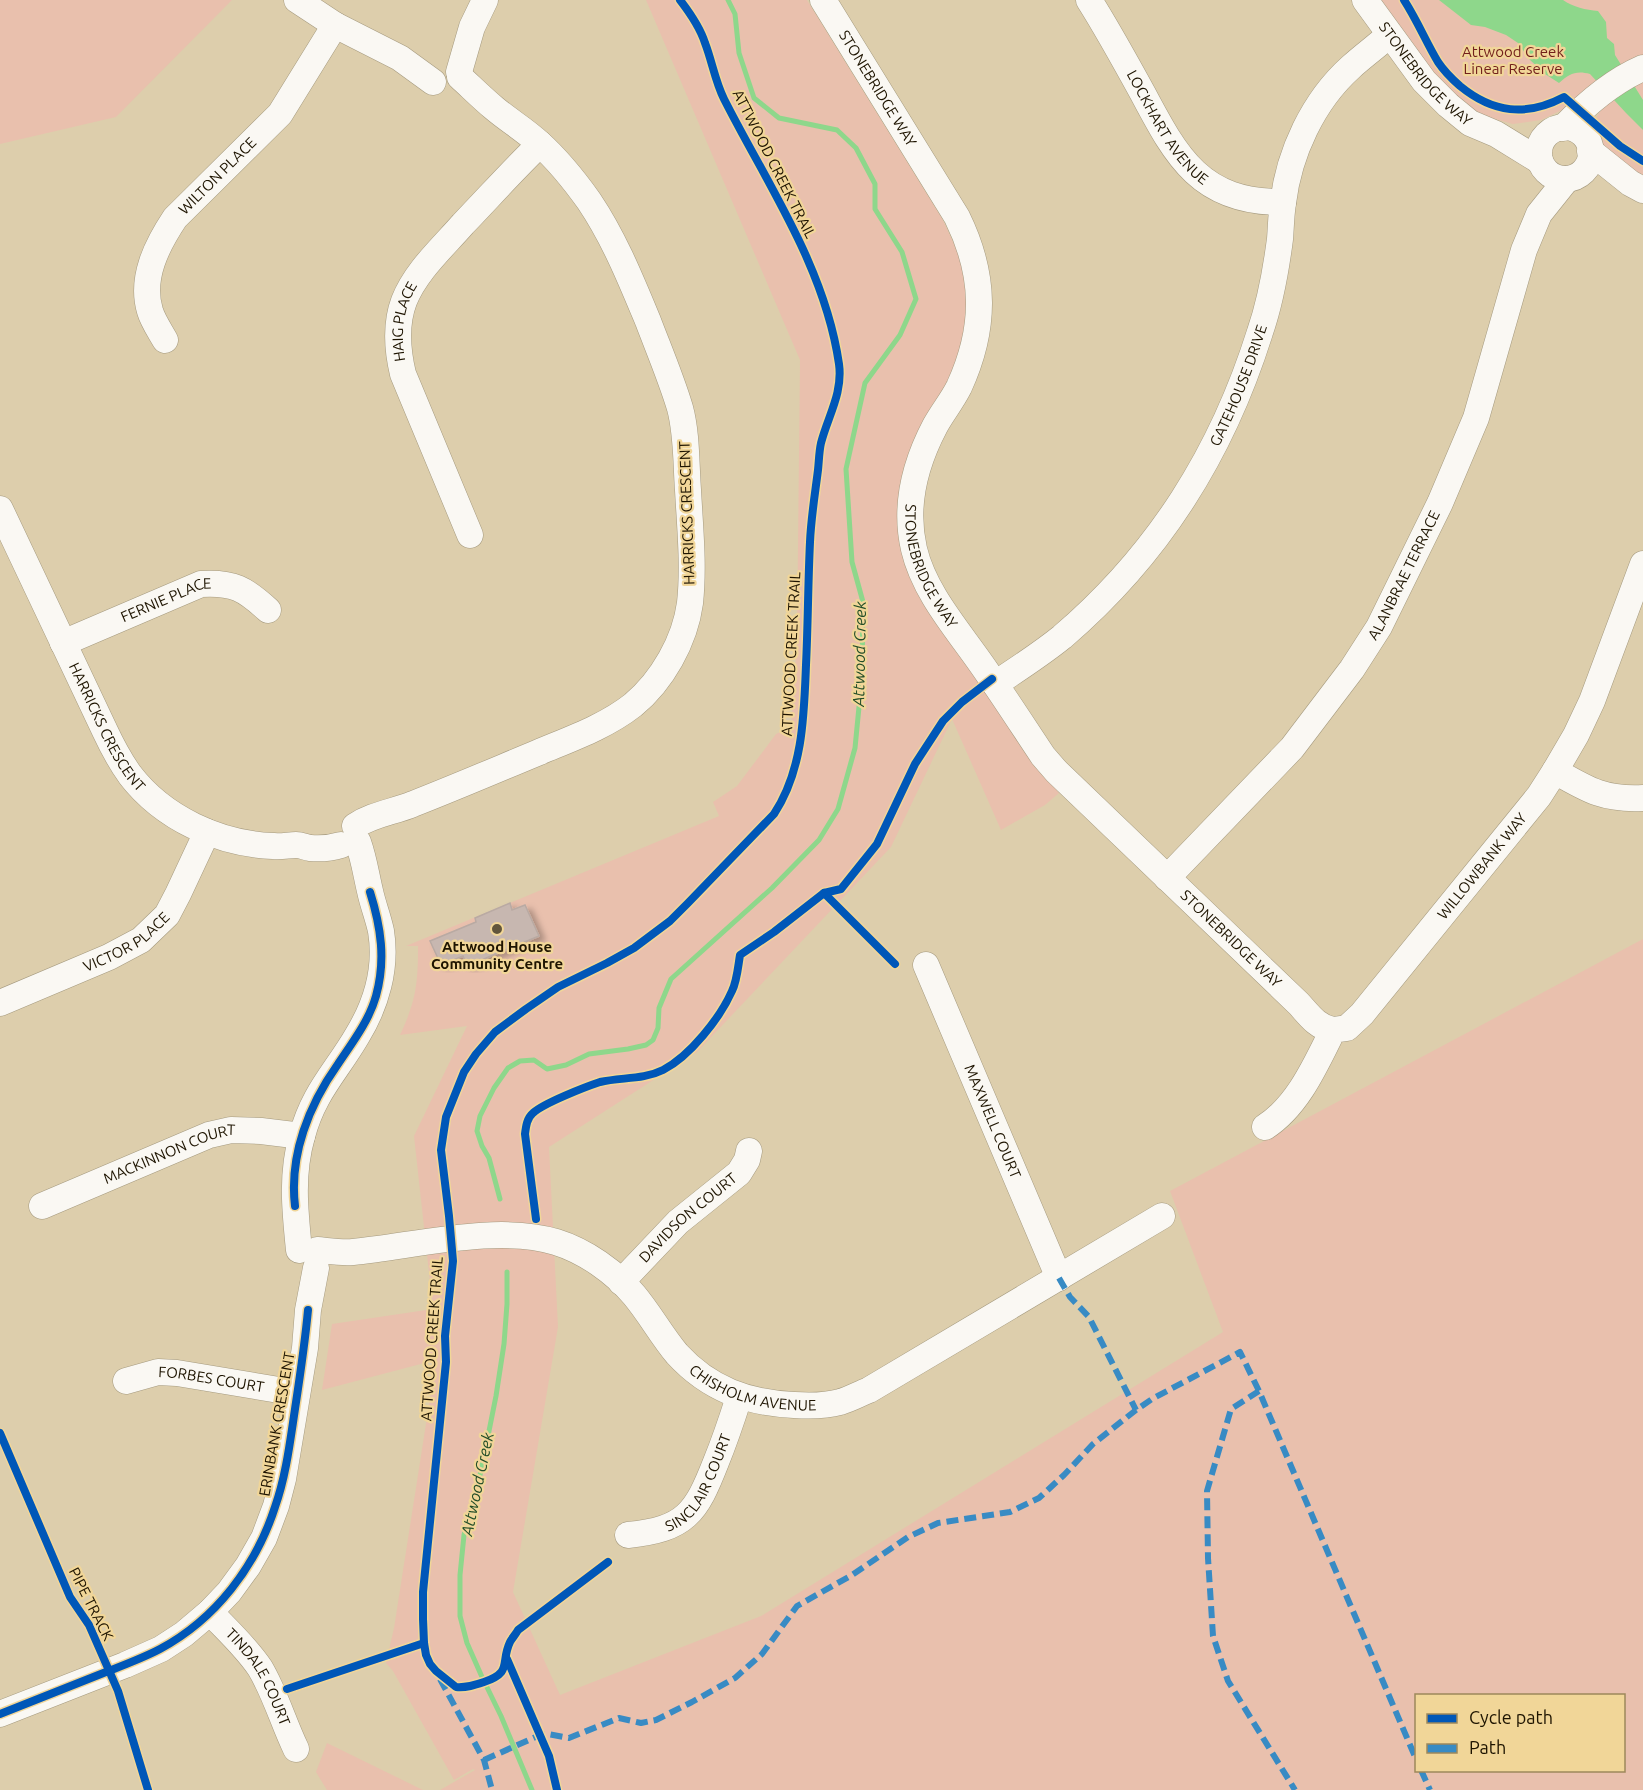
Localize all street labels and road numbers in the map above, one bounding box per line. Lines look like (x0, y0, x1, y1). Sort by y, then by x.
street label: STONEBRIDGE WAY (1376, 19, 1476, 129)
street label: STONEBRIDGE WAY (836, 27, 920, 150)
street label: LOCKHART AVENUE (1124, 67, 1212, 188)
street label: ATTWOOD CREEK TRAIL (729, 87, 820, 241)
street label: WILTON PLACE (175, 134, 259, 218)
street label: HAIG PLACE (389, 278, 420, 363)
street label: GATEHOUSE DRIVE (1206, 322, 1270, 449)
street label: HARRICKS CRESCENT (675, 440, 698, 585)
street label: STONEBRIDGE WAY (902, 504, 961, 631)
street label: ALANBRAE TERRACE (1364, 508, 1443, 643)
street label: ATTWOOD CREEK TRAIL (778, 571, 803, 737)
street label: FERNIE PLACE (118, 575, 212, 625)
street label: HARRICKS CRESCENT (66, 660, 149, 795)
street label: WILLOWBANK WAY (1434, 809, 1530, 922)
street label: STONEBRIDGE WAY (1177, 886, 1285, 991)
street label: VICTOR PLACE (80, 908, 173, 975)
street label: MAXWELL COURT (961, 1062, 1025, 1181)
street label: MACKINNON COURT (101, 1121, 236, 1187)
street label: DAVIDSON COURT (635, 1169, 741, 1266)
street label: ATTWOOD CREEK TRAIL (417, 1256, 446, 1422)
street label: ERINBANK CRESCENT (255, 1350, 298, 1497)
street label: CHISHOLM AVENUE (686, 1361, 817, 1414)
street label: FORBES COURT (158, 1363, 266, 1395)
street label: SINCLAIR COURT (663, 1431, 734, 1535)
street label: PIPE TRACK (66, 1564, 117, 1643)
street label: TINDALE COURT (223, 1625, 294, 1728)

